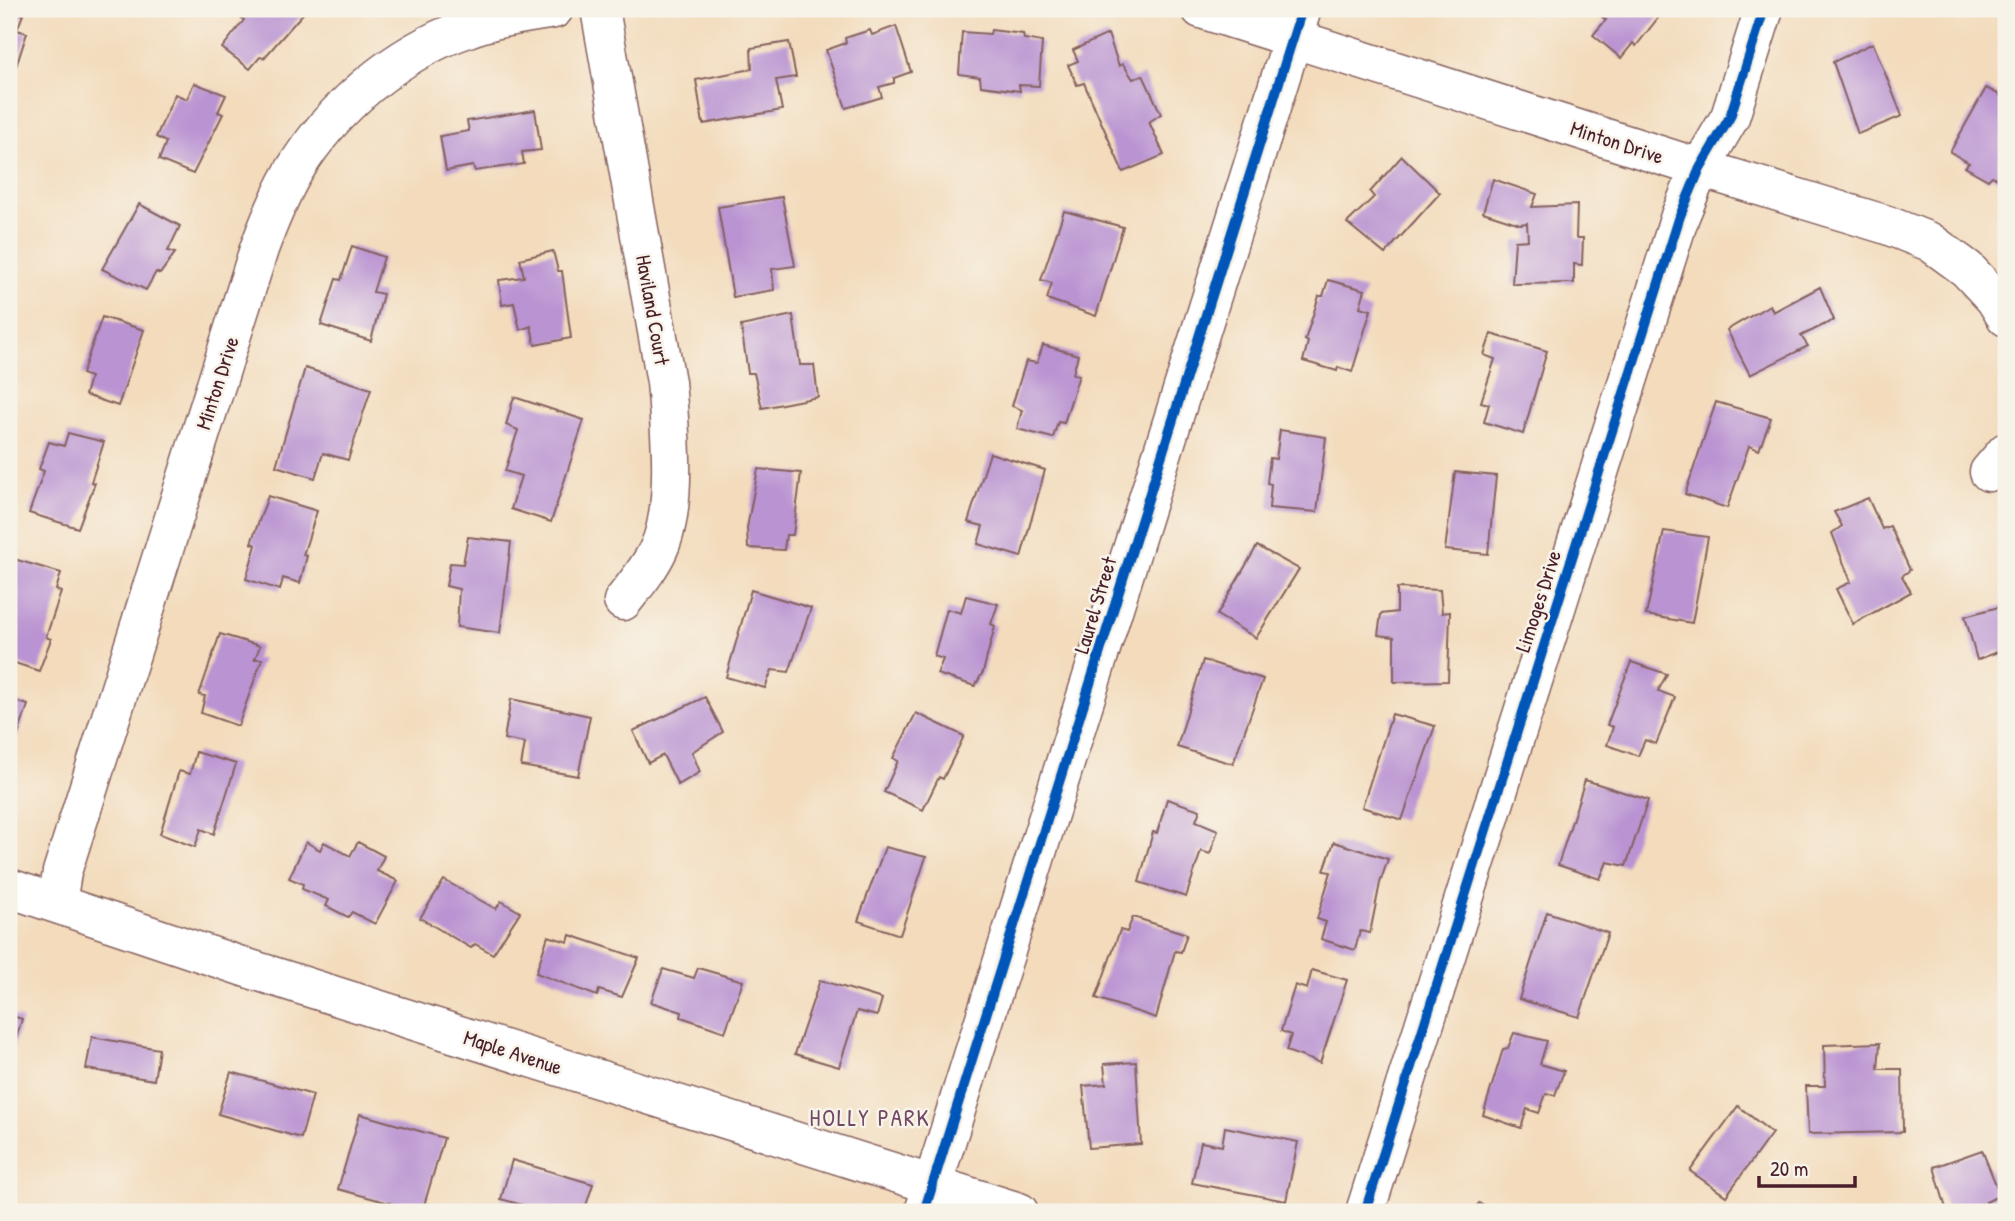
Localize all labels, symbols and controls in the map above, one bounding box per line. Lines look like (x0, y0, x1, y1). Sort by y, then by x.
street label: Minton Drive (1567, 113, 1667, 171)
street label: Haviland Court (629, 253, 677, 368)
street label: Minton Drive (188, 333, 246, 433)
street label: Limoges Drive (1508, 546, 1568, 656)
street label: Laurel Street (1066, 552, 1124, 657)
street label: Maple Avenue (460, 1022, 566, 1082)
district label: HOLLY PARK (810, 1102, 930, 1133)
scale bar (1759, 1144, 1856, 1188)
text: 20 m (1770, 1154, 1808, 1183)

